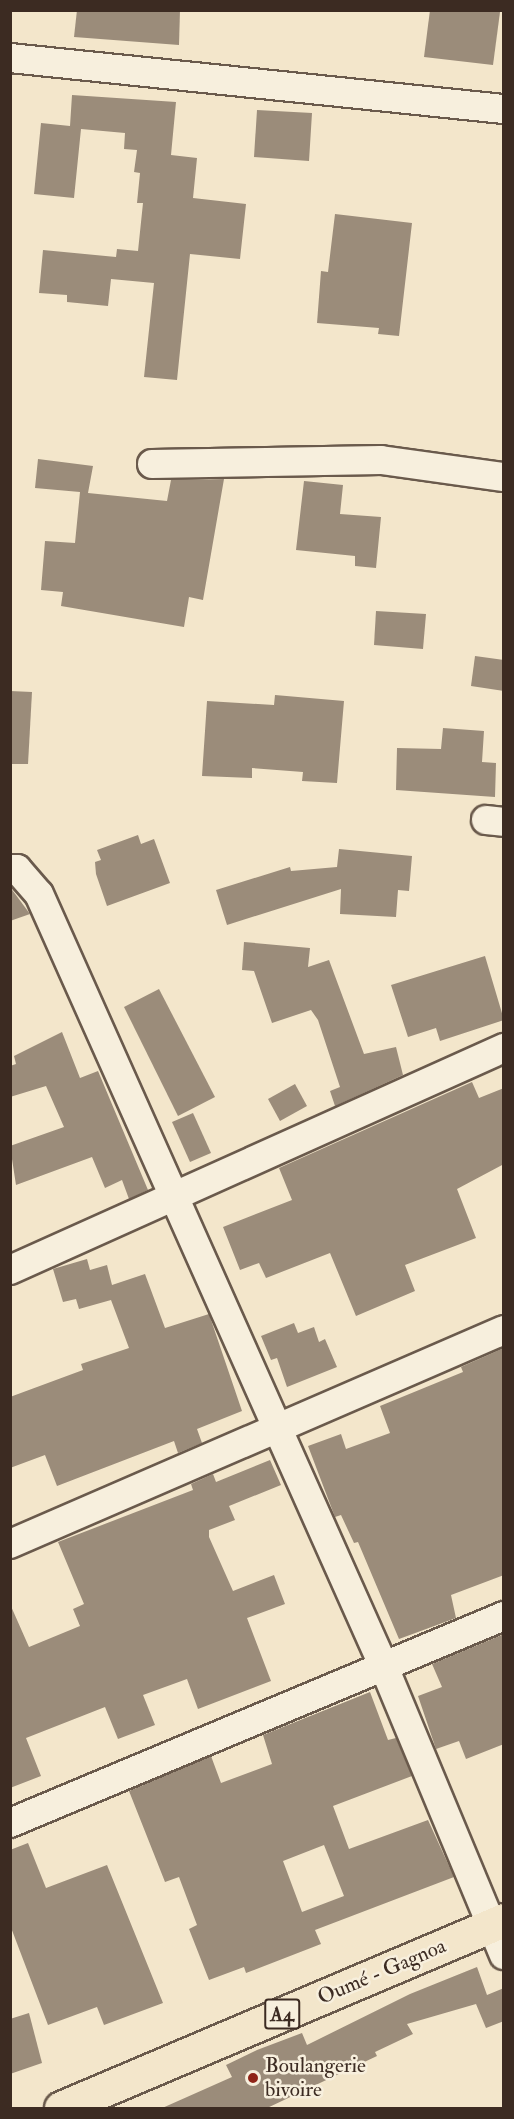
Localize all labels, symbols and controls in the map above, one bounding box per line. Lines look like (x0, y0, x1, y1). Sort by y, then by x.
street label: Oumé - Gagnoa (314, 1934, 450, 2010)
road number: A4 (264, 1997, 300, 2031)
place label: Boulangerie bivoire (265, 2053, 366, 2103)
marker: Boulangerie bivoire (246, 2071, 260, 2085)

